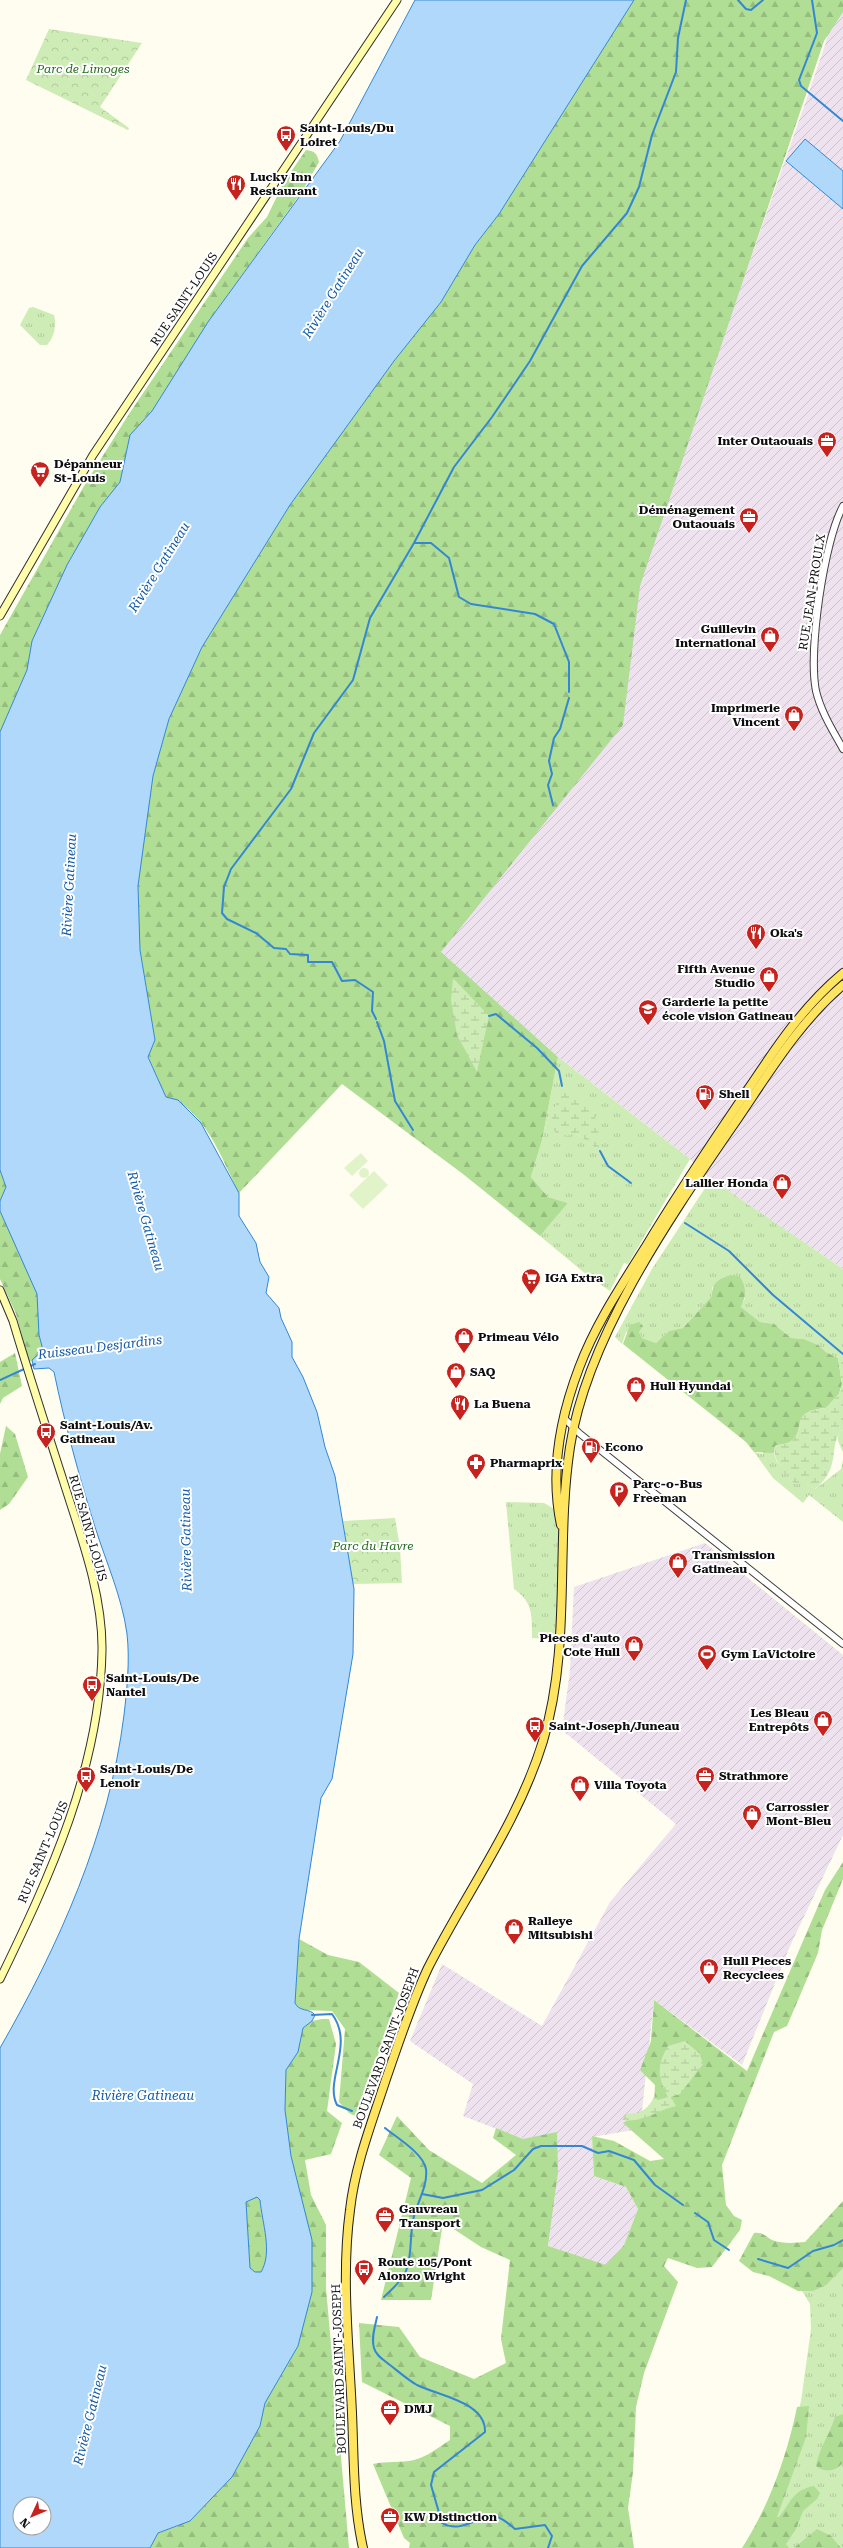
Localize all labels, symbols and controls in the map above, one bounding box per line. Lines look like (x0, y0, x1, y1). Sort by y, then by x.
park label: Parc de Limoges (36, 62, 130, 76)
place label: Saint-Louis/Du Loiret (300, 121, 394, 149)
bus stop icon: Saint-Louis/Du Loiret (275, 124, 297, 152)
place label: Lucky Inn Restaurant (250, 170, 317, 198)
restaurant icon: Lucky Inn Restaurant (225, 173, 247, 201)
water label: Rivière Gatineau (299, 245, 367, 341)
street label: RUE SAINT-LOUIS (148, 250, 220, 348)
office icon: Inter Outaouais (816, 430, 838, 458)
place label: Inter Outaouais (718, 434, 813, 448)
place label: Dépanneur St-Louis (54, 457, 123, 485)
supermarket icon: Dépanneur St-Louis (29, 460, 51, 488)
place label: Déménagement Outaouais (639, 503, 735, 531)
office icon: Déménagement Outaouais (738, 506, 760, 534)
water label: Rivière Gatineau (125, 519, 193, 615)
street label: RUE JEAN-PROULX (796, 533, 828, 651)
place label: Guillevin International (675, 622, 756, 650)
shop icon: Guillevin International (759, 625, 781, 653)
place label: Imprimerie Vincent (711, 701, 780, 729)
shop icon: Imprimerie Vincent (783, 704, 805, 732)
water label: Rivière Gatineau (59, 833, 79, 938)
restaurant icon: Oka's (745, 922, 767, 950)
place label: Oka's (770, 926, 803, 940)
place label: Fifth Avenue Studio (677, 962, 755, 990)
shop icon: Fifth Avenue Studio (758, 965, 780, 993)
place label: Garderie la petite école vision Gatineau (662, 995, 793, 1023)
school or university icon: Garderie la petite école vision Gatineau (637, 998, 659, 1026)
fuel station icon: Shell (694, 1083, 716, 1111)
place label: Shell (719, 1087, 749, 1101)
water label: Rivière Gatineau (124, 1169, 167, 1272)
shop icon: Lallier Honda (771, 1172, 793, 1200)
place label: Lallier Honda (685, 1176, 768, 1190)
supermarket icon: IGA Extra (520, 1267, 542, 1295)
place label: IGA Extra (545, 1271, 603, 1285)
shop icon: Primeau Vélo (453, 1326, 475, 1354)
place label: Primeau Vélo (478, 1330, 559, 1344)
water label: Ruisseau Desjardins (36, 1332, 163, 1362)
shop icon: SAQ (445, 1361, 467, 1389)
place label: SAQ (470, 1365, 496, 1379)
shop icon: Hull Hyundai (625, 1375, 647, 1403)
place label: Hull Hyundai (650, 1379, 731, 1393)
restaurant icon: La Buena (449, 1393, 471, 1421)
place label: La Buena (474, 1397, 530, 1411)
place label: Saint-Louis/Av. Gatineau (60, 1418, 153, 1446)
bus stop icon: Saint-Louis/Av. Gatineau (35, 1421, 57, 1449)
fuel station icon: Econo (580, 1436, 602, 1464)
place label: Econo (605, 1440, 644, 1454)
pharmacy icon: Pharmaprix (465, 1452, 487, 1480)
place label: Pharmaprix (490, 1456, 562, 1470)
street label: RUE SAINT-LOUIS (66, 1473, 110, 1583)
place label: Parc-o-Bus Freeman (633, 1477, 702, 1505)
parking icon: Parc-o-Bus Freeman (608, 1480, 630, 1508)
water label: Rivière Gatineau (178, 1489, 194, 1592)
park label: Parc du Havre (332, 1539, 413, 1553)
place label: Transmission Gatineau (692, 1548, 775, 1576)
shop icon: Transmission Gatineau (667, 1551, 689, 1579)
place label: Pieces d'auto Cote Hull (539, 1631, 620, 1659)
shop icon: Pieces d'auto Cote Hull (623, 1634, 645, 1662)
sports icon: Gym LaVictoire (696, 1643, 718, 1671)
place label: Gym LaVictoire (721, 1647, 816, 1661)
place label: Saint-Louis/De Nantel (106, 1671, 199, 1699)
bus stop icon: Saint-Louis/De Nantel (81, 1674, 103, 1702)
place label: Les Bleau Entrepôts (749, 1706, 809, 1734)
shop icon: Les Bleau Entrepôts (812, 1709, 834, 1737)
bus stop icon: Saint-Joseph/Juneau (524, 1715, 546, 1743)
place label: Saint-Joseph/Juneau (549, 1719, 679, 1733)
place label: Saint-Louis/De Lenoir (100, 1762, 193, 1790)
bus stop icon: Saint-Louis/De Lenoir (75, 1765, 97, 1793)
office icon: Strathmore (694, 1765, 716, 1793)
place label: Strathmore (719, 1769, 788, 1783)
shop icon: Villa Toyota (569, 1774, 591, 1802)
place label: Villa Toyota (594, 1778, 667, 1792)
street label: RUE SAINT-LOUIS (15, 1799, 71, 1905)
place label: Carrossier Mont-Bleu (766, 1800, 831, 1828)
shop icon: Carrossier Mont-Bleu (741, 1803, 763, 1831)
place label: Ralleye Mitsubishi (528, 1914, 593, 1942)
shop icon: Ralleye Mitsubishi (503, 1917, 525, 1945)
place label: Hull Pieces Recyclees (723, 1954, 791, 1982)
shop icon: Hull Pieces Recyclees (698, 1957, 720, 1985)
street label: BOULEVARD SAINT-JOSEPH (350, 1965, 422, 2131)
water label: Rivière Gatineau (91, 2088, 194, 2103)
place label: Gauvreau Transport (399, 2202, 461, 2230)
office icon: Gauvreau Transport (374, 2205, 396, 2233)
place label: Route 105/Pont Alonzo Wright (378, 2255, 472, 2283)
bus stop icon: Route 105/Pont Alonzo Wright (353, 2258, 375, 2286)
street label: BOULEVARD SAINT-JOSEPH (329, 2284, 349, 2454)
water label: Rivière Gatineau (70, 2363, 110, 2468)
office icon: DMJ (379, 2398, 401, 2426)
place label: DMJ (404, 2402, 433, 2416)
north arrow (12, 2496, 52, 2536)
office icon: KW Distinction (379, 2506, 401, 2534)
place label: KW Distinction (404, 2510, 497, 2524)
text: N (17, 2515, 33, 2530)

